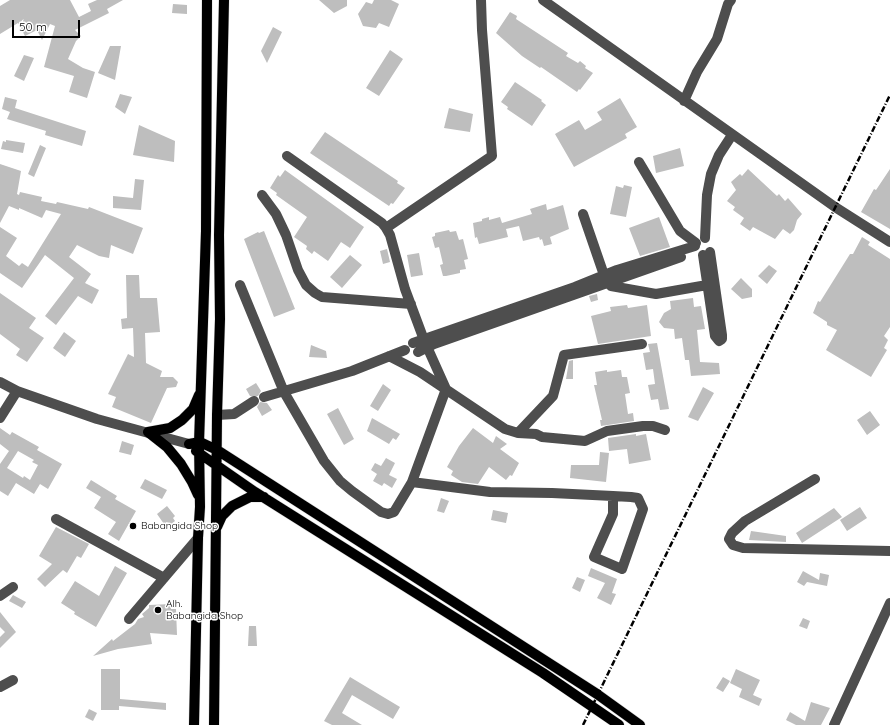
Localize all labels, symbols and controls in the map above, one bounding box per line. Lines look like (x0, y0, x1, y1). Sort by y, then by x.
scale bar (14, 12, 82, 38)
text: 50 m (19, 19, 47, 34)
place label: Babangida Shop (141, 520, 218, 532)
marker: Babangida Shop (128, 521, 138, 531)
place label: Alh. Babangida Shop (166, 598, 243, 622)
marker: Alh. Babangida Shop (153, 605, 163, 615)

